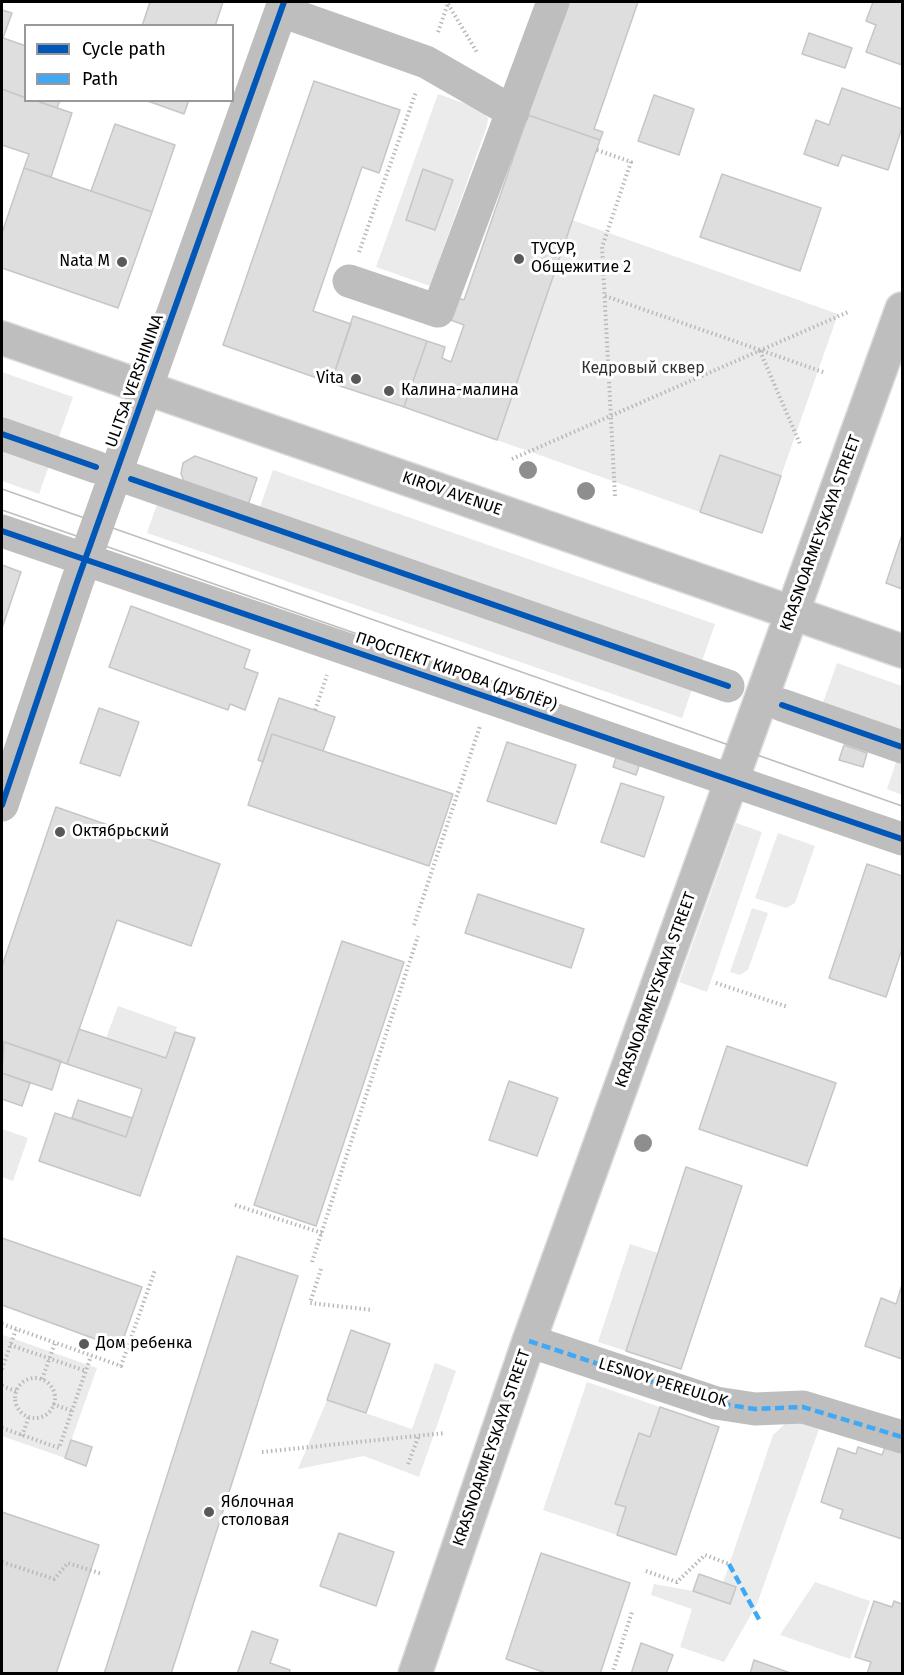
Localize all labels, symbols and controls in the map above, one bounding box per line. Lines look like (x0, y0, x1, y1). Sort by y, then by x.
legend (24, 24, 234, 102)
text: Cycle path (82, 38, 166, 60)
text: Path (82, 68, 118, 90)
place label: ТУСУР, Общежитие 2 (531, 240, 631, 278)
place label: Nata M (59, 252, 110, 272)
marker: ТУСУР, Общежитие 2 (512, 252, 526, 266)
marker: Nata M (115, 255, 129, 269)
street label: ULITSA VERSHININA (102, 312, 168, 450)
park label: Кедровый сквер (581, 359, 705, 379)
place label: Vita (316, 369, 344, 389)
marker: Vita (349, 372, 363, 386)
place label: Калина-малина (401, 381, 519, 401)
marker: Калина-малина (382, 384, 396, 398)
street label: KRASNOARMEYSKAYA STREET (777, 433, 865, 633)
street label: KIROV AVENUE (400, 468, 504, 520)
street label: ПРОСПЕКТ КИРОВА (ДУБЛЁР) (353, 628, 559, 716)
place label: Октябрьский (72, 822, 169, 842)
marker: Октябрьский (53, 825, 67, 839)
street label: KRASNOARMEYSKAYA STREET (612, 890, 700, 1090)
place label: Дом ребенка (96, 1334, 193, 1354)
marker: Дом ребенка (77, 1337, 91, 1351)
street label: KRASNOARMEYSKAYA STREET (449, 1347, 535, 1549)
street label: LESNOY PEREULOK (596, 1354, 730, 1412)
place label: Яблочная столовая (221, 1493, 294, 1531)
marker: Яблочная столовая (202, 1505, 216, 1519)

